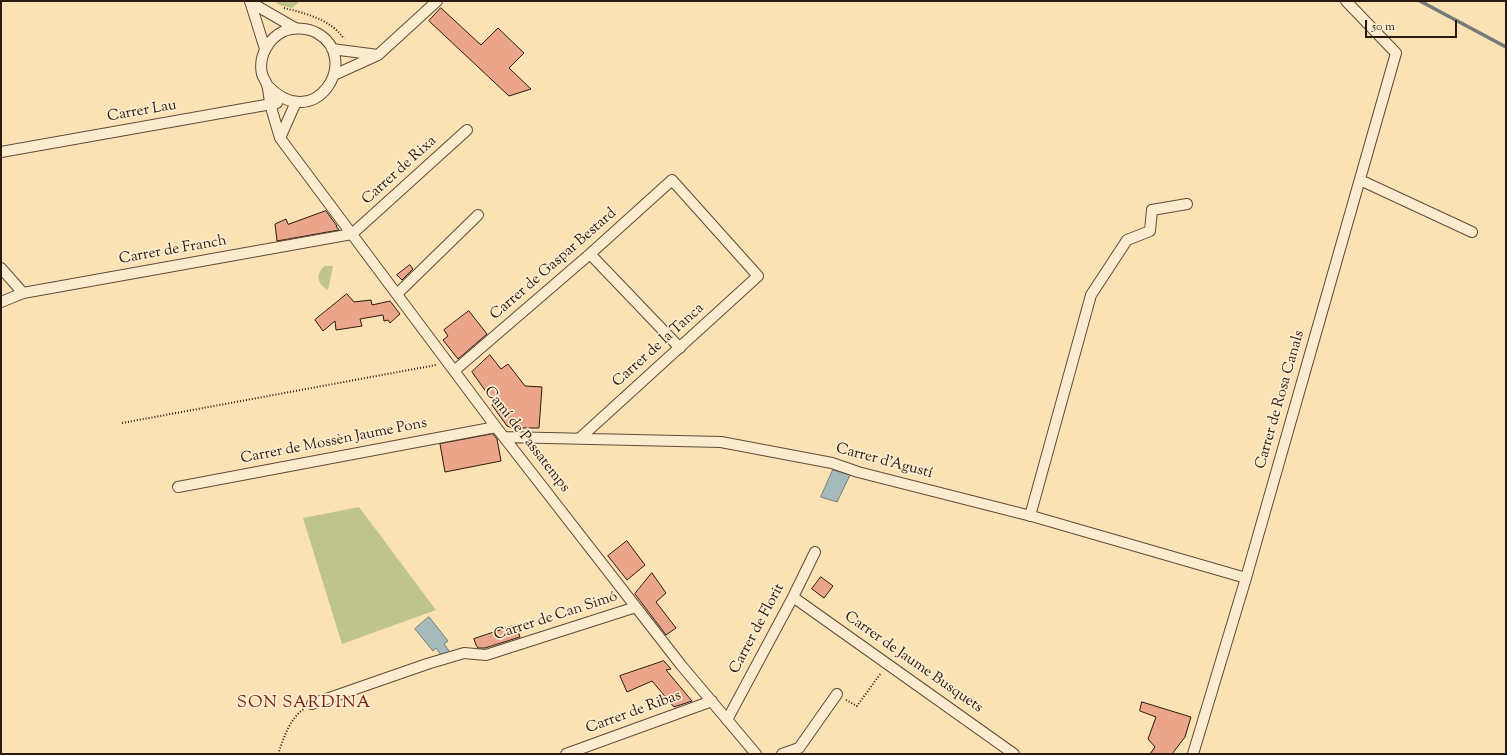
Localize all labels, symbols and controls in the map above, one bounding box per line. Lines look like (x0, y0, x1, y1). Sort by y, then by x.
scale bar (1367, 12, 1459, 38)
text: 50 m (1372, 18, 1395, 36)
street label: Carrer Lau (106, 97, 178, 127)
street label: Carrer de Rixa (359, 133, 441, 209)
street label: Carrer de Gaspar Bestard (487, 205, 621, 325)
street label: Carrer de Franch (118, 233, 228, 269)
street label: Carrer de la Tanca (610, 300, 708, 392)
street label: Carrer de Rosa Canals (1253, 329, 1309, 471)
street label: Camí de Passatemps (479, 383, 573, 497)
street label: Carrer de Mossèn Jaume Pons (239, 415, 429, 469)
street label: Carrer d'Agustí (834, 440, 934, 484)
street label: Carrer de Florit (727, 581, 789, 677)
street label: Carrer de Can Simó (492, 589, 620, 645)
street label: Carrer de Jaume Busquets (840, 608, 986, 718)
street label: Carrer de Ribas (584, 687, 684, 739)
district label: SON SARDINA (237, 694, 371, 714)

